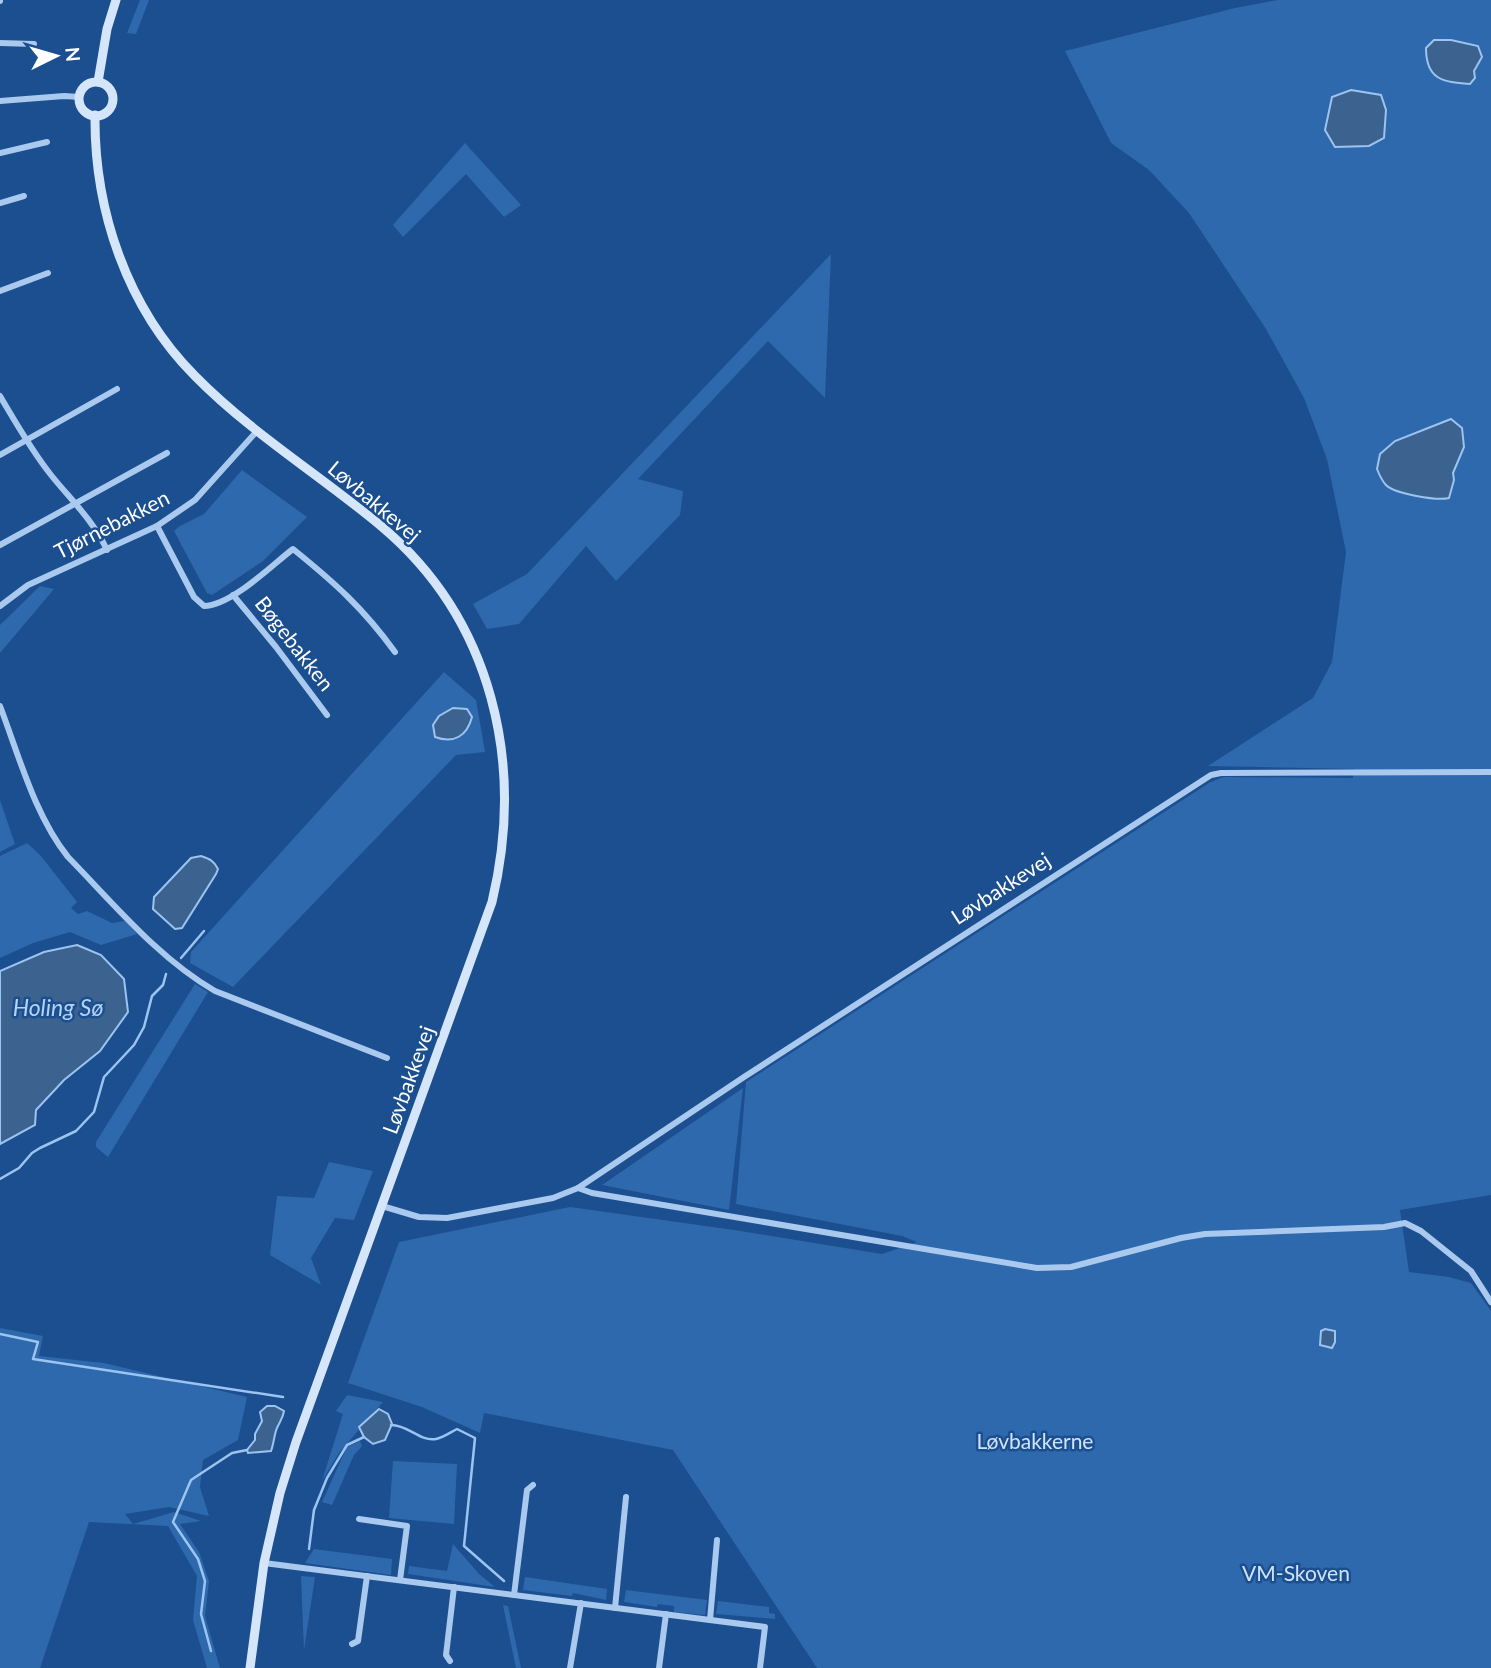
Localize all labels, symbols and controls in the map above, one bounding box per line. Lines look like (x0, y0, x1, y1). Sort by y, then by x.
north arrow (21, 21, 91, 91)
text: N (61, 46, 86, 63)
street label: Løvbakkevej (324, 455, 426, 547)
street label: Tjørnebakken (50, 484, 173, 563)
street label: Bøgebakken (251, 591, 340, 695)
street label: Løvbakkevej (946, 847, 1054, 929)
water label: Holing Sø (13, 993, 103, 1021)
street label: Løvbakkevej (377, 1022, 439, 1137)
park label: Løvbakkerne (977, 1428, 1093, 1453)
park label: VM-Skoven (1242, 1560, 1350, 1585)

